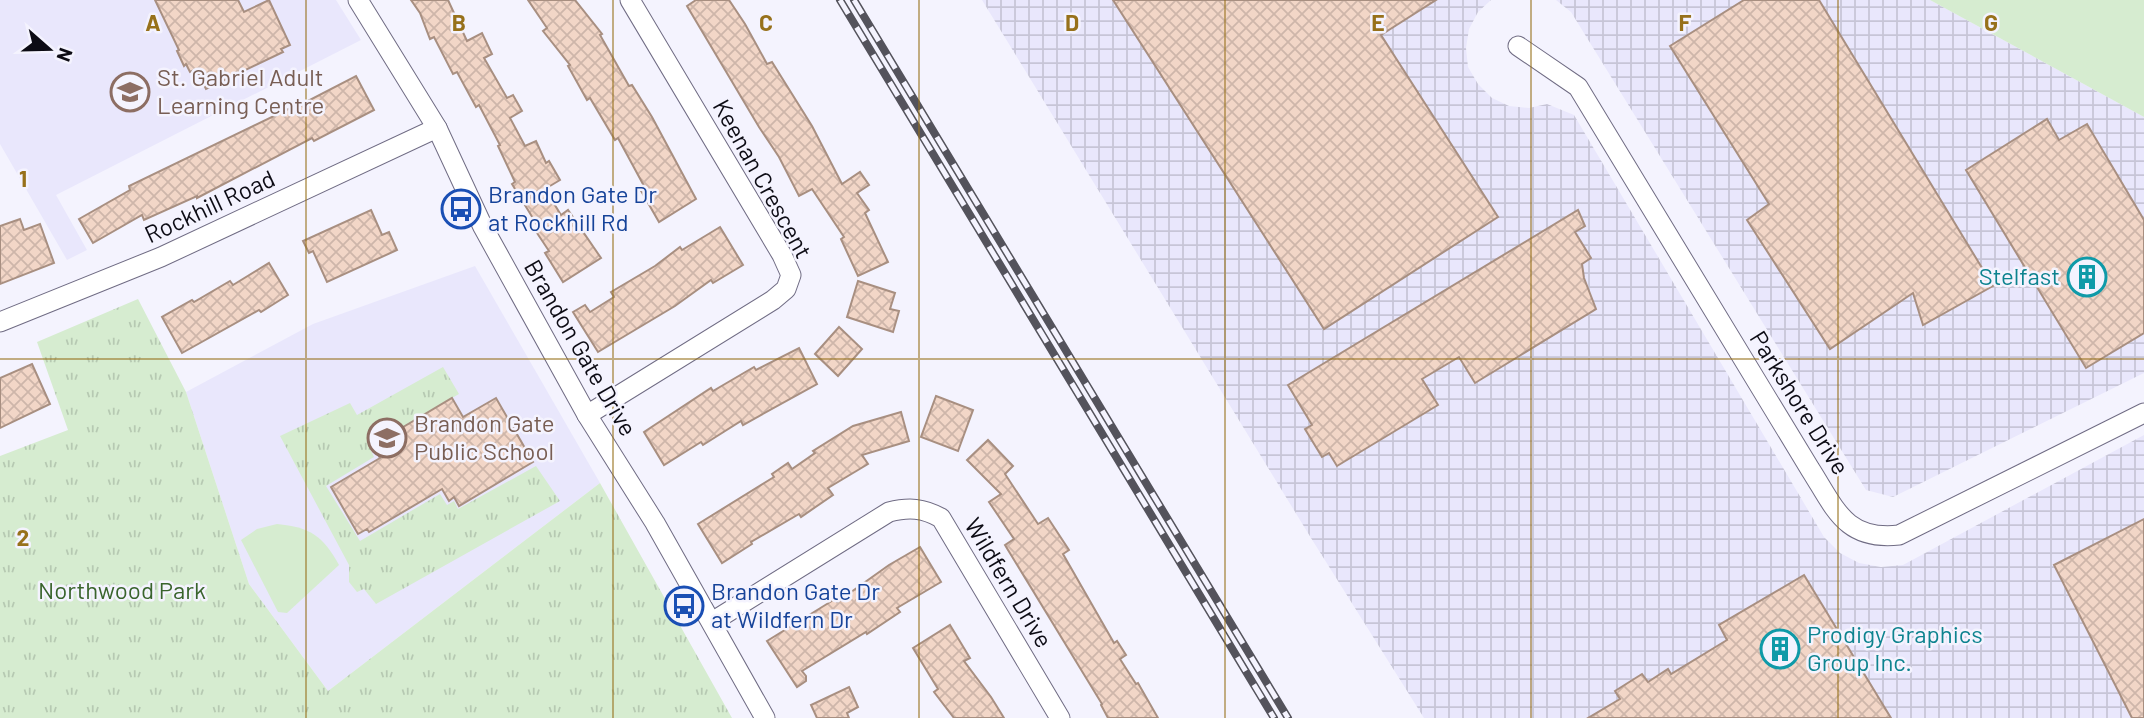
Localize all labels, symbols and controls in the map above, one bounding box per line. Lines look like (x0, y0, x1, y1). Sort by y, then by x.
text: A (145, 8, 161, 36)
text: B (452, 8, 466, 36)
text: C (759, 8, 773, 36)
text: D (1065, 8, 1079, 36)
text: E (1371, 8, 1385, 36)
text: F (1679, 8, 1692, 36)
text: G (1984, 8, 1998, 36)
north arrow (14, 14, 84, 84)
text: N (52, 45, 78, 65)
place label: St. Gabriel Adult Learning Centre (157, 62, 324, 119)
school or university icon: St. Gabriel Adult Learning Centre (109, 71, 151, 113)
street label: Keenan Crescent (708, 94, 819, 263)
street label: Rockhill Road (140, 163, 279, 248)
text: 1 (19, 164, 27, 192)
place label: Brandon Gate Dr at Rockhill Rd (488, 179, 657, 236)
bus stop icon: Brandon Gate Dr at Rockhill Rd (440, 188, 482, 230)
street label: Brandon Gate Drive (519, 254, 644, 441)
building icon: Stelfast (2066, 256, 2108, 298)
place label: Stelfast (1979, 261, 2060, 290)
street label: Parkshore Drive (1744, 325, 1856, 479)
place label: Brandon Gate Public School (414, 408, 555, 465)
school or university icon: Brandon Gate Public School (366, 417, 408, 459)
street label: Wildfern Drive (959, 512, 1059, 652)
text: 2 (17, 523, 29, 551)
park label: Northwood Park (38, 575, 206, 604)
place label: Brandon Gate Dr at Wildfern Dr (711, 576, 880, 633)
bus stop icon: Brandon Gate Dr at Wildfern Dr (663, 585, 705, 627)
place label: Prodigy Graphics Group Inc. (1807, 619, 1983, 676)
building icon: Prodigy Graphics Group Inc. (1759, 628, 1801, 670)

